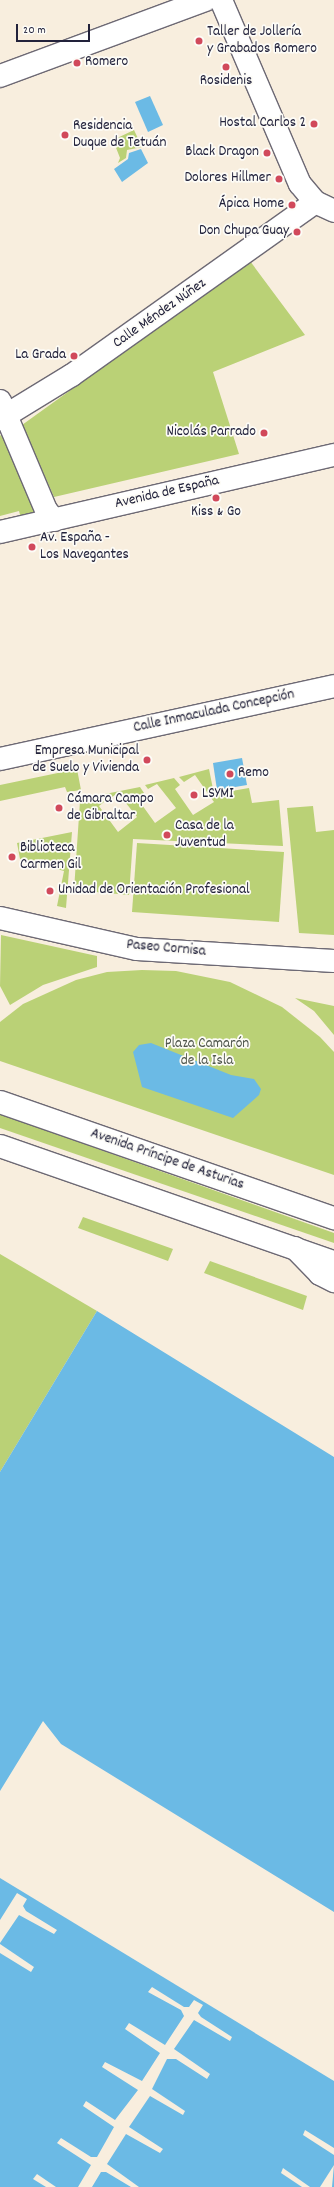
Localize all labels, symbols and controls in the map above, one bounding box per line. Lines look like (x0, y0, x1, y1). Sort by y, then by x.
scale bar (18, 16, 92, 42)
text: 20 m (23, 22, 46, 39)
place label: Taller de Jollería y Grabados Romero (207, 23, 317, 58)
marker: Taller de Jollería y Grabados Romero (194, 36, 204, 46)
place label: Romero (85, 54, 128, 72)
marker: Romero (72, 58, 82, 68)
marker: Rosidenis (221, 62, 231, 72)
place label: Rosidenis (200, 73, 252, 91)
place label: Hostal Carlos 2 (219, 115, 306, 133)
place label: Residencia Duque de Tetuán (73, 117, 166, 152)
marker: Hostal Carlos 2 (309, 119, 319, 129)
marker: Residencia Duque de Tetuán (60, 130, 70, 140)
place label: Black Dragon (185, 144, 259, 162)
marker: Black Dragon (262, 148, 272, 158)
place label: Dolores Hillmer (184, 170, 271, 188)
marker: Dolores Hillmer (274, 174, 284, 184)
place label: Ápica Home (219, 196, 284, 214)
marker: Ápica Home (287, 200, 297, 210)
place label: Don Chupa Guay (199, 223, 289, 241)
marker: Don Chupa Guay (292, 227, 302, 237)
street label: Calle Méndez Núñez (110, 275, 210, 353)
place label: La Grada (15, 347, 66, 365)
marker: La Grada (69, 351, 79, 361)
place label: Nicolás Parrado (167, 424, 256, 442)
marker: Nicolás Parrado (259, 428, 269, 438)
street label: Avenida de España (113, 472, 221, 514)
marker: Kiss & Go (211, 493, 221, 503)
place label: Kiss & Go (191, 504, 241, 522)
place label: Av. España - Los Navegantes (40, 529, 129, 564)
marker: Av. España - Los Navegantes (27, 542, 37, 552)
street label: Calle Inmaculada Concepción (132, 686, 296, 738)
place label: Empresa Municipal de Suelo y Vivienda (33, 742, 139, 777)
marker: Empresa Municipal de Suelo y Vivienda (142, 755, 152, 765)
place label: Remo (238, 765, 269, 783)
marker: Remo (225, 769, 235, 779)
place label: LSYMI (202, 786, 234, 804)
place label: Cámara Campo de Gibraltar (67, 790, 154, 825)
marker: LSYMI (189, 790, 199, 800)
marker: Cámara Campo de Gibraltar (54, 803, 64, 813)
place label: Casa de la Juventud (175, 817, 234, 852)
marker: Casa de la Juventud (162, 830, 172, 840)
place label: Biblioteca Carmen Gil (20, 839, 81, 874)
marker: Biblioteca Carmen Gil (7, 852, 17, 862)
place label: Unidad de Orientación Profesional (58, 882, 250, 900)
marker: Unidad de Orientación Profesional (45, 886, 55, 896)
street label: Paseo Cornisa (126, 937, 206, 961)
park label: Plaza Camarón de la Isla (165, 1035, 249, 1070)
street label: Avenida Príncipe de Asturias (88, 1125, 246, 1195)

